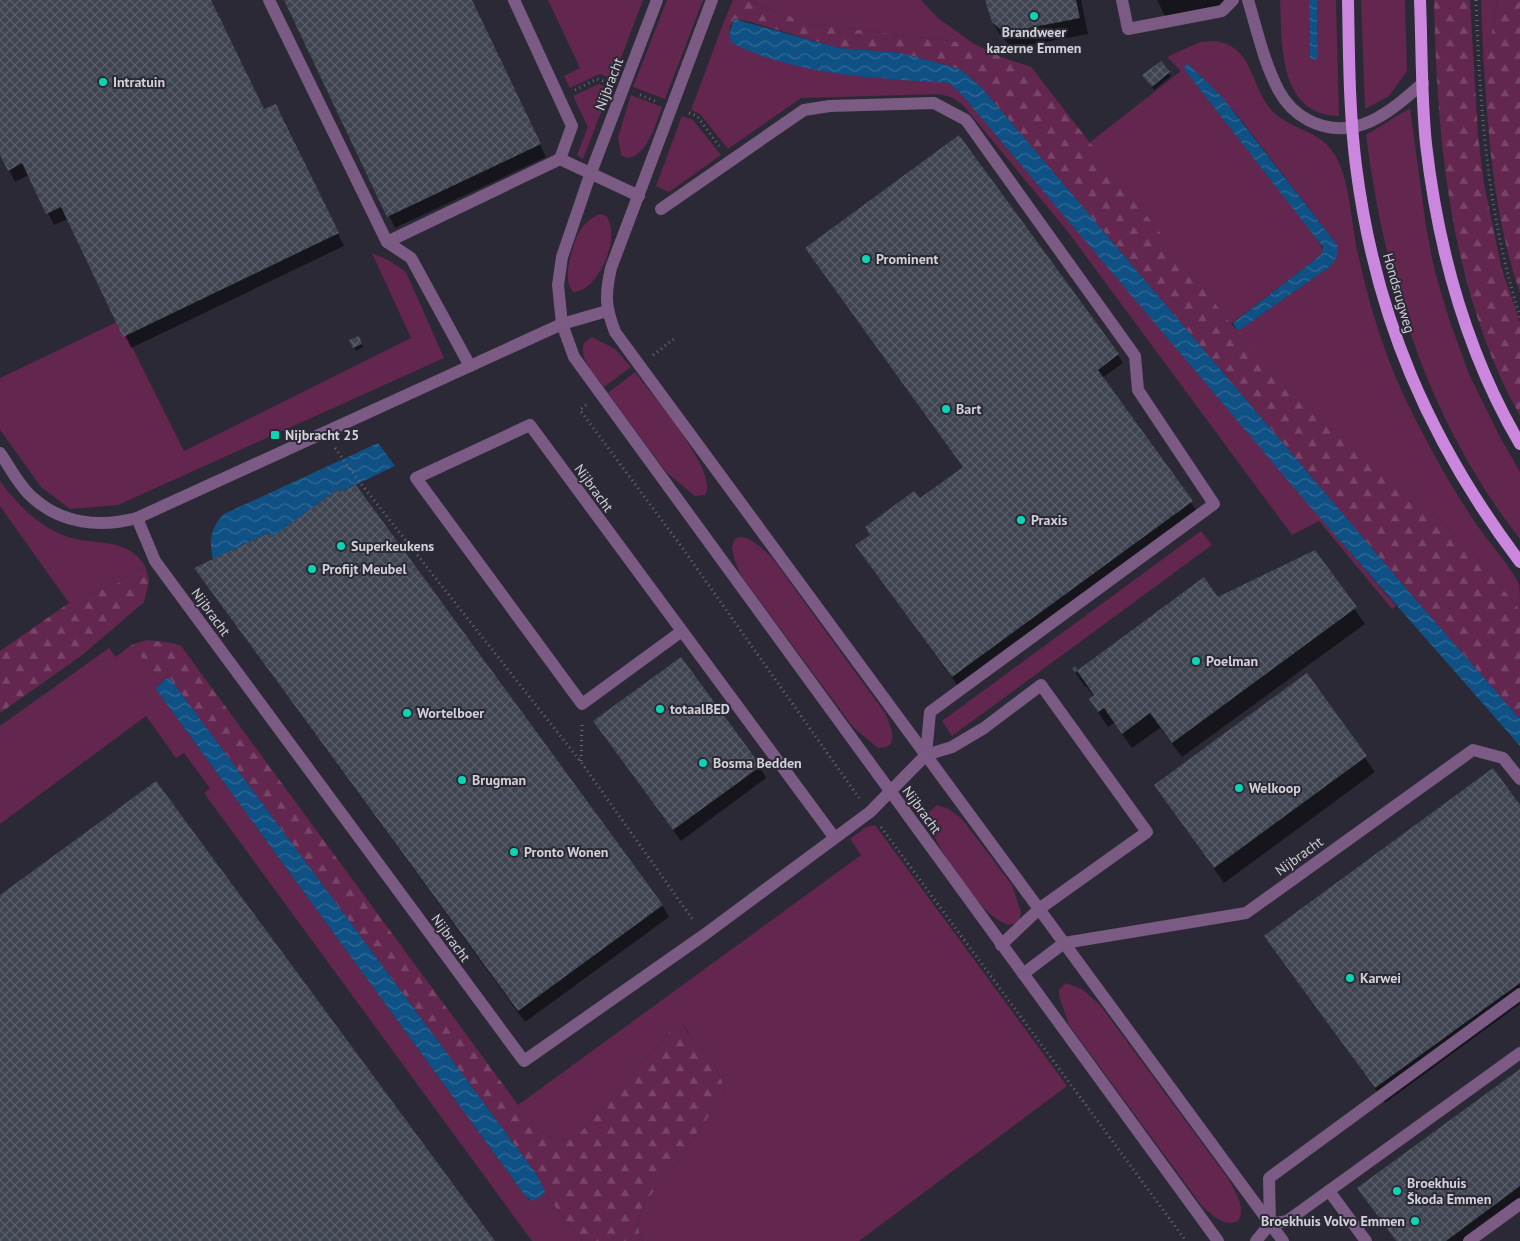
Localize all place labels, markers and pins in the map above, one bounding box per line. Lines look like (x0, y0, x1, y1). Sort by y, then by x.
marker: Brandweer kazerne Emmen (1028, 10, 1040, 22)
place label: Brandweer kazerne Emmen (986, 23, 1082, 57)
place label: Intratuin (113, 73, 165, 91)
marker: Intratuin (97, 76, 109, 88)
place label: Prominent (876, 250, 938, 268)
marker: Prominent (860, 253, 872, 265)
place label: Bart (956, 400, 982, 418)
marker: Bart (940, 403, 952, 415)
place label: Nijbracht 25 (285, 426, 359, 444)
marker: Nijbracht 25 (269, 429, 281, 441)
place label: Praxis (1031, 511, 1068, 529)
marker: Praxis (1015, 514, 1027, 526)
place label: Superkeukens (351, 537, 434, 555)
marker: Superkeukens (335, 540, 347, 552)
place label: Profijt Meubel (322, 560, 407, 578)
marker: Profijt Meubel (306, 563, 318, 575)
place label: Poelman (1206, 652, 1258, 670)
marker: Poelman (1190, 655, 1202, 667)
place label: totaalBED (670, 700, 730, 718)
marker: totaalBED (654, 703, 666, 715)
place label: Wortelboer (417, 704, 484, 722)
marker: Wortelboer (401, 707, 413, 719)
place label: Bosma Bedden (713, 754, 802, 772)
marker: Bosma Bedden (697, 757, 709, 769)
place label: Brugman (472, 771, 526, 789)
marker: Brugman (456, 774, 468, 786)
place label: Welkoop (1249, 779, 1301, 797)
marker: Welkoop (1233, 782, 1245, 794)
place label: Pronto Wonen (524, 843, 608, 861)
marker: Pronto Wonen (508, 846, 520, 858)
place label: Karwei (1360, 969, 1401, 987)
marker: Karwei (1344, 972, 1356, 984)
place label: Broekhuis Škoda Emmen (1407, 1174, 1491, 1208)
marker: Broekhuis Škoda Emmen (1391, 1185, 1403, 1197)
place label: Broekhuis Volvo Emmen (1261, 1212, 1405, 1230)
marker: Broekhuis Volvo Emmen (1409, 1215, 1421, 1227)

